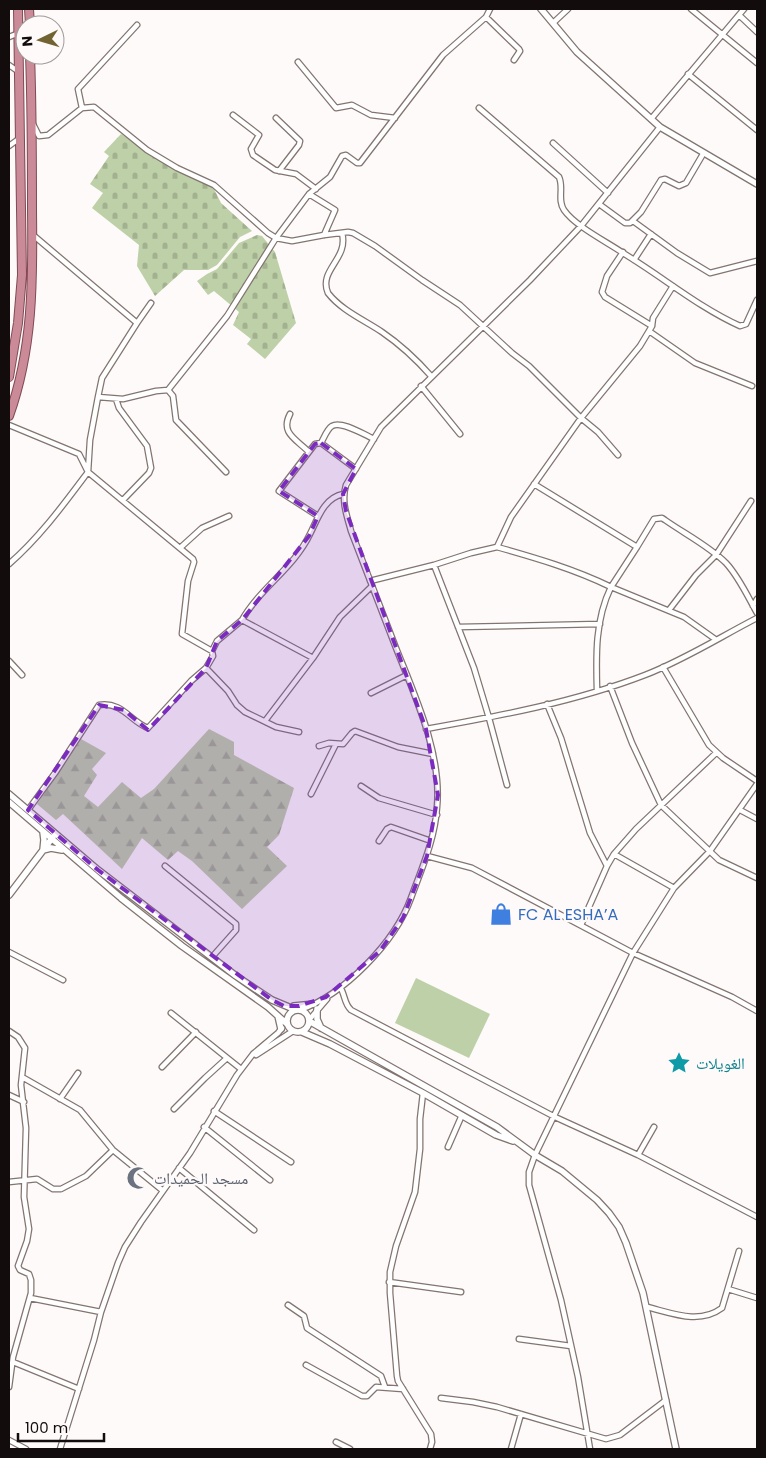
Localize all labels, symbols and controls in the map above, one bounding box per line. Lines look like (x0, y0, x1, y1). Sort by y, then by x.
north arrow (15, 15, 65, 65)
text: N (17, 35, 37, 47)
shop icon: FC AL ESHA’A (488, 901, 514, 927)
place label: FC AL ESHA’A (518, 903, 619, 926)
place icon: الغويلات (666, 1050, 692, 1076)
place label: الغويلات (696, 1052, 745, 1075)
mosque icon: مسجد الحميدات (125, 1165, 151, 1191)
place label: مسجد الحميدات (154, 1167, 248, 1190)
scale bar (18, 1410, 104, 1442)
text: 100 m (25, 1417, 68, 1438)

